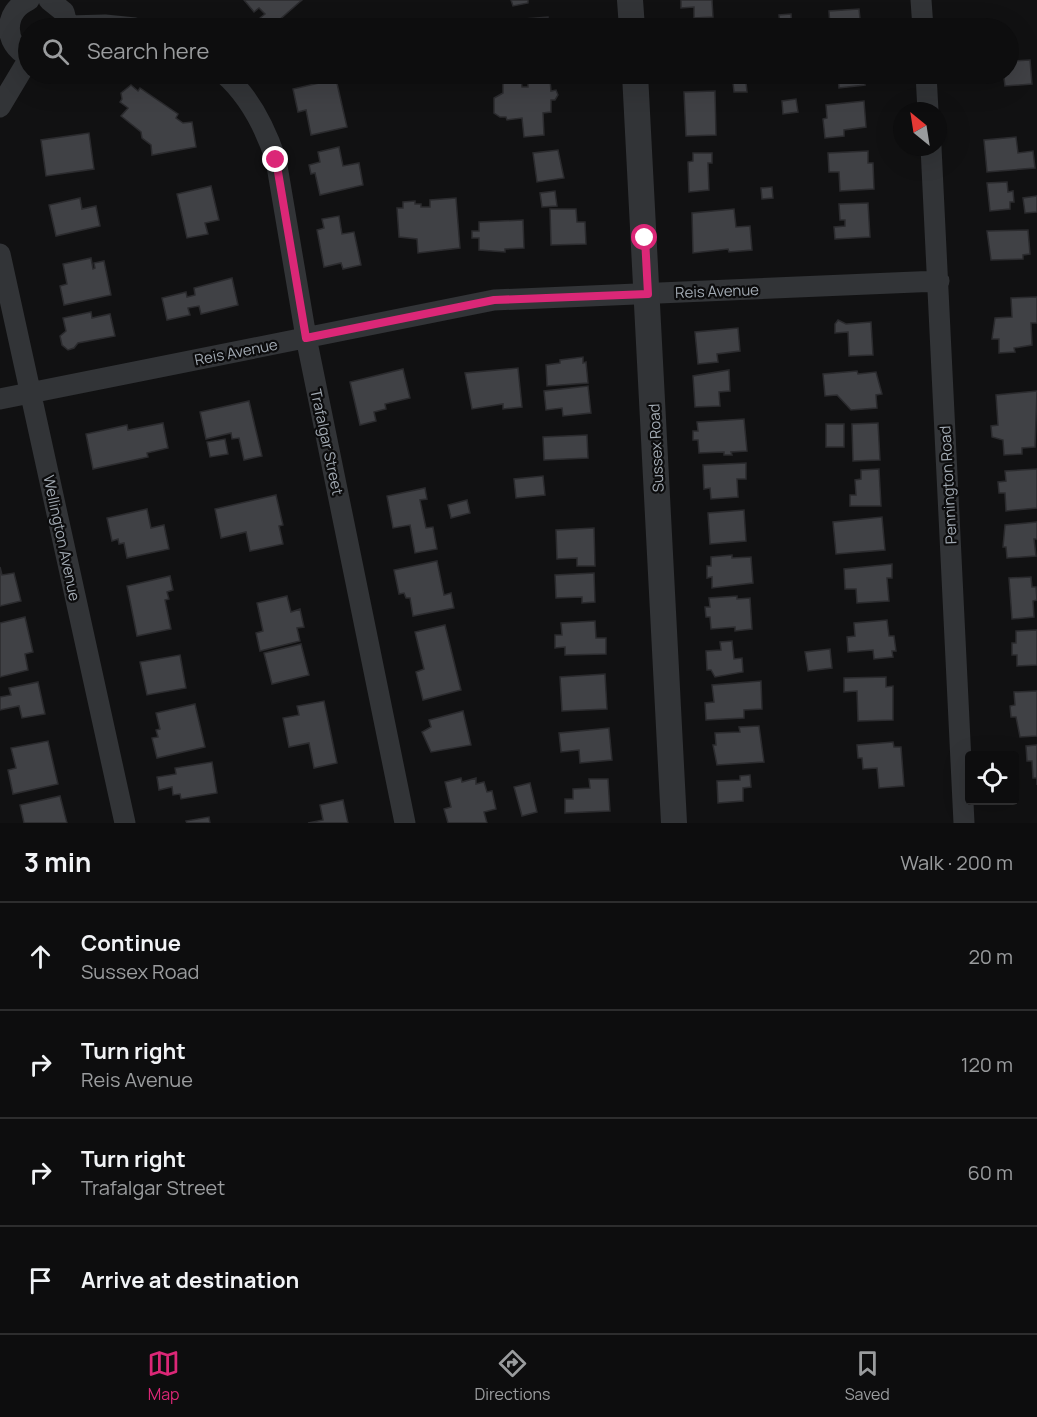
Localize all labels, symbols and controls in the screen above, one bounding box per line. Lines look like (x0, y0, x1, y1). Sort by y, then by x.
search box (18, 18, 1019, 84)
icon: search (39, 35, 72, 68)
text: Search here (87, 36, 209, 66)
north arrow (893, 102, 947, 156)
route end (262, 146, 288, 172)
route start (631, 224, 657, 250)
street label: Reis Avenue (675, 279, 760, 303)
street label: Reis Avenue (193, 334, 279, 370)
street label: Trafalgar Street (305, 387, 349, 497)
street label: Sussex Road (643, 403, 669, 493)
street label: Pennington Road (934, 425, 962, 545)
street label: Wellington Avenue (38, 473, 86, 603)
map controls (965, 751, 1019, 805)
button: locate (965, 751, 1019, 805)
text: 3 min (24, 844, 91, 880)
text: Walk · 200 m (900, 849, 1013, 876)
text: Continue (81, 928, 181, 958)
icon: ahead (24, 940, 57, 973)
text: 20 m (968, 943, 1013, 970)
text: Sussex Road (81, 958, 199, 985)
text: Turn right (81, 1036, 186, 1066)
icon: right (24, 1048, 57, 1081)
text: 120 m (961, 1051, 1013, 1078)
text: Reis Avenue (81, 1066, 193, 1093)
text: Turn right (81, 1144, 186, 1174)
icon: right (24, 1156, 57, 1189)
text: 60 m (967, 1159, 1013, 1186)
text: Trafalgar Street (81, 1174, 225, 1201)
icon: arrive (24, 1264, 57, 1297)
text: Arrive at destination (81, 1265, 299, 1295)
tab: Map (147, 1347, 180, 1405)
tab: Directions (475, 1347, 550, 1405)
tab: Saved (845, 1347, 890, 1405)

